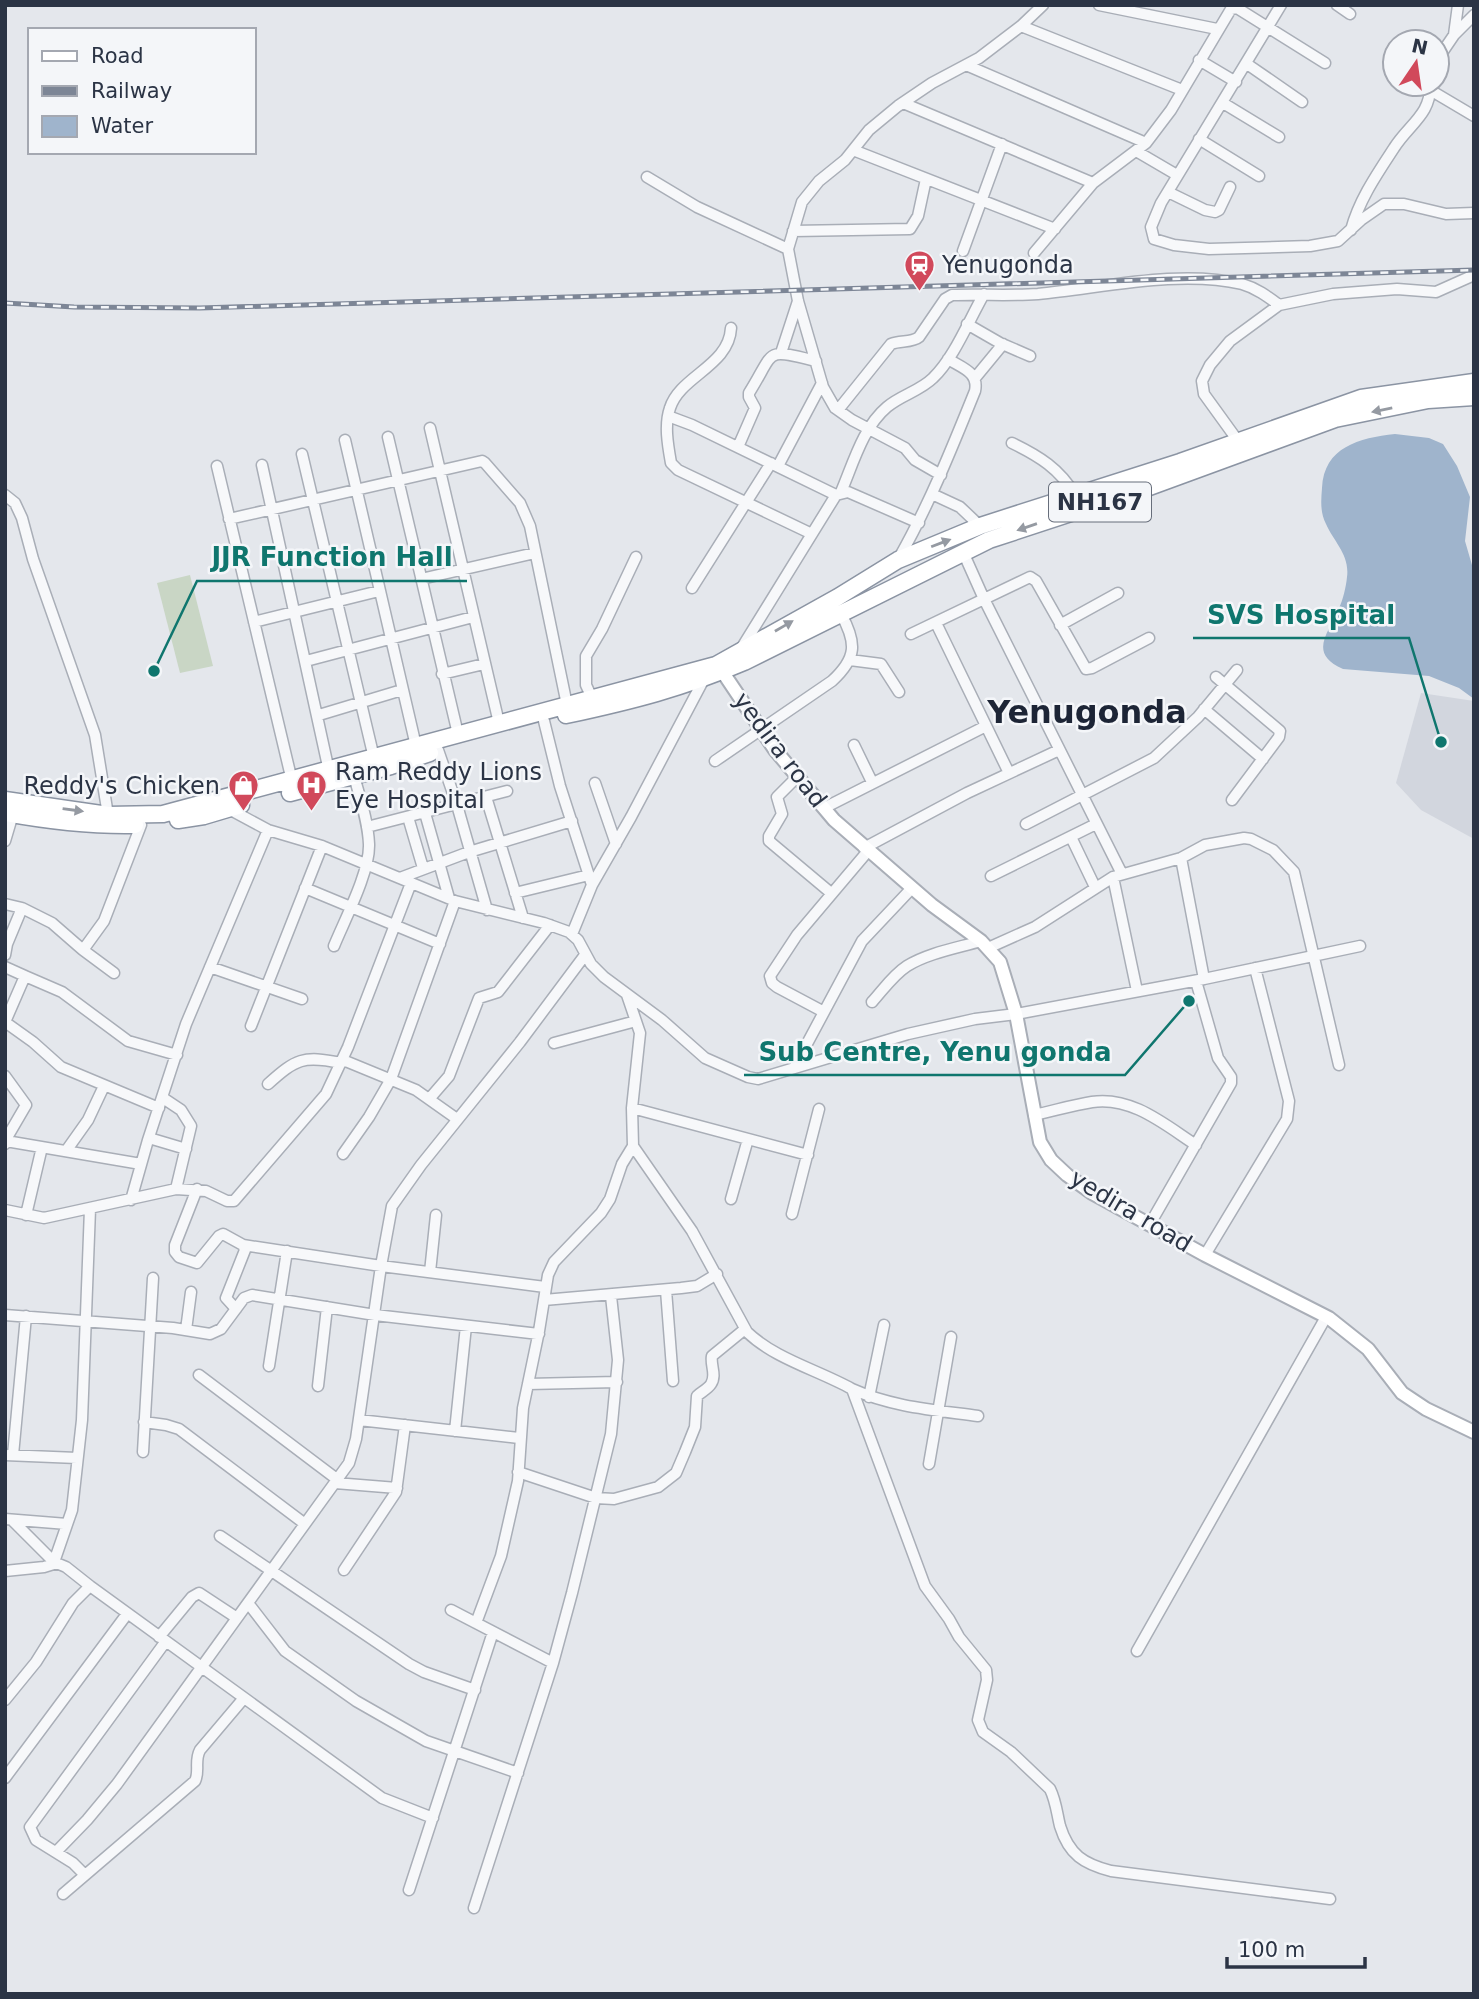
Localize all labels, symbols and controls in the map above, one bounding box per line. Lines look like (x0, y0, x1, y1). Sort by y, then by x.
legend (28, 28, 256, 154)
north arrow (1381, 28, 1451, 98)
text: N (1410, 34, 1430, 59)
text: Road (91, 44, 144, 68)
text: Railway (91, 79, 172, 103)
text: Water (91, 114, 153, 138)
station icon: Yenugonda (902, 248, 936, 292)
place label: Yenugonda (941, 251, 1074, 279)
one-way arrow (1371, 404, 1393, 415)
road number: NH167 (1049, 482, 1151, 522)
one-way arrow (1016, 522, 1037, 533)
callout: JJR Function Hall (197, 534, 467, 581)
one-way arrow (931, 537, 952, 548)
text: JJR Function Hall (209, 542, 453, 572)
callout: SVS Hospital (1193, 591, 1409, 638)
text: SVS Hospital (1207, 600, 1395, 630)
one-way arrow (775, 620, 794, 632)
street label: yedira road (728, 687, 832, 813)
district label: Yenugonda (986, 693, 1187, 731)
place label: Ram Reddy Lions Eye Hospital (335, 758, 542, 814)
shop icon: Reddy's Chicken (226, 769, 260, 813)
hospital icon: Ram Reddy Lions Eye Hospital (295, 769, 329, 813)
place label: Reddy's Chicken (23, 772, 220, 800)
one-way arrow (62, 805, 84, 816)
callout: Sub Centre, Yenu gonda (744, 1028, 1125, 1075)
text: Sub Centre, Yenu gonda (758, 1037, 1112, 1067)
street label: yedira road (1065, 1164, 1197, 1258)
scale bar (1227, 1926, 1365, 1970)
text: 100 m (1238, 1938, 1305, 1962)

